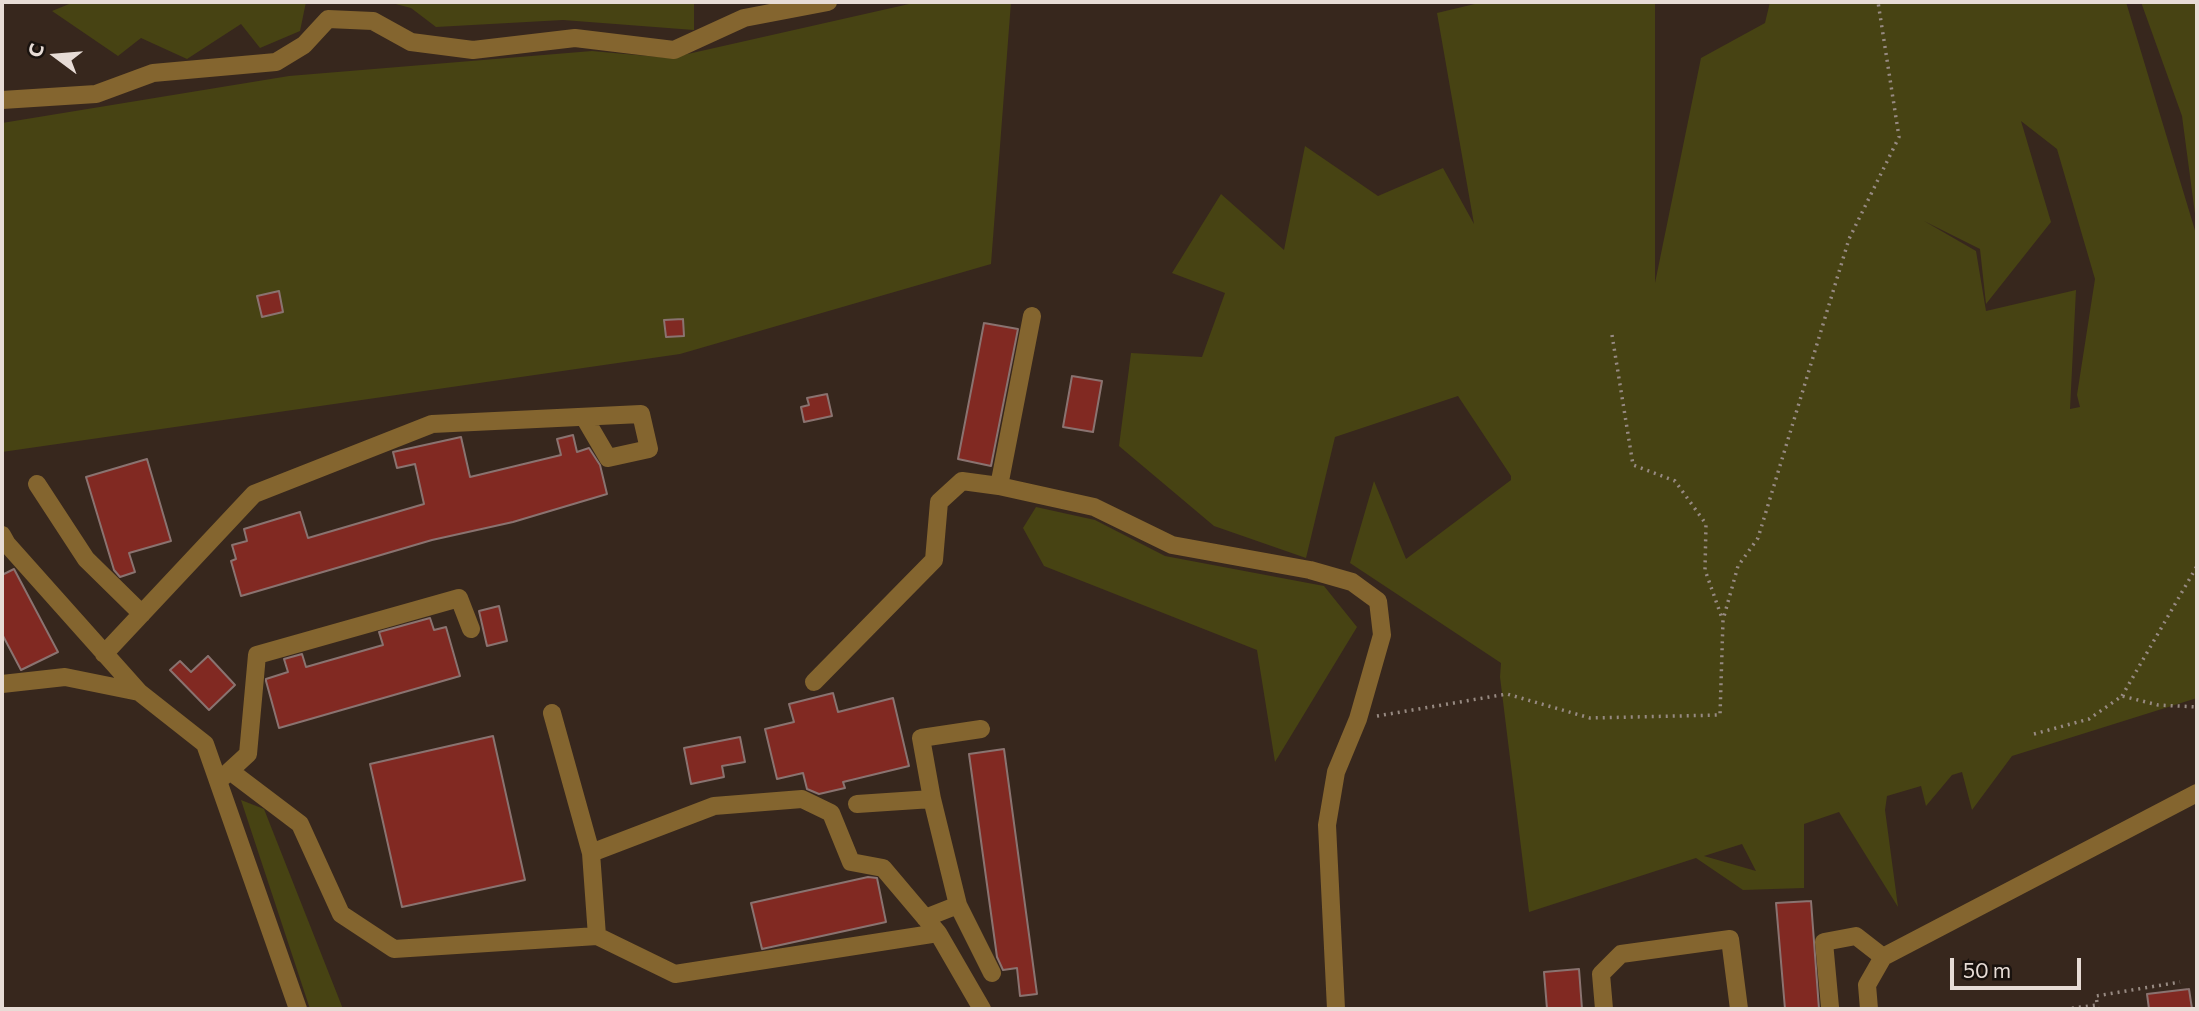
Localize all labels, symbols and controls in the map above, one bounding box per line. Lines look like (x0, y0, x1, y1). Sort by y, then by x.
north arrow (21, 21, 91, 91)
text: С (22, 41, 48, 59)
scale bar (1954, 944, 2085, 988)
text: 50 m (1963, 957, 2011, 982)

